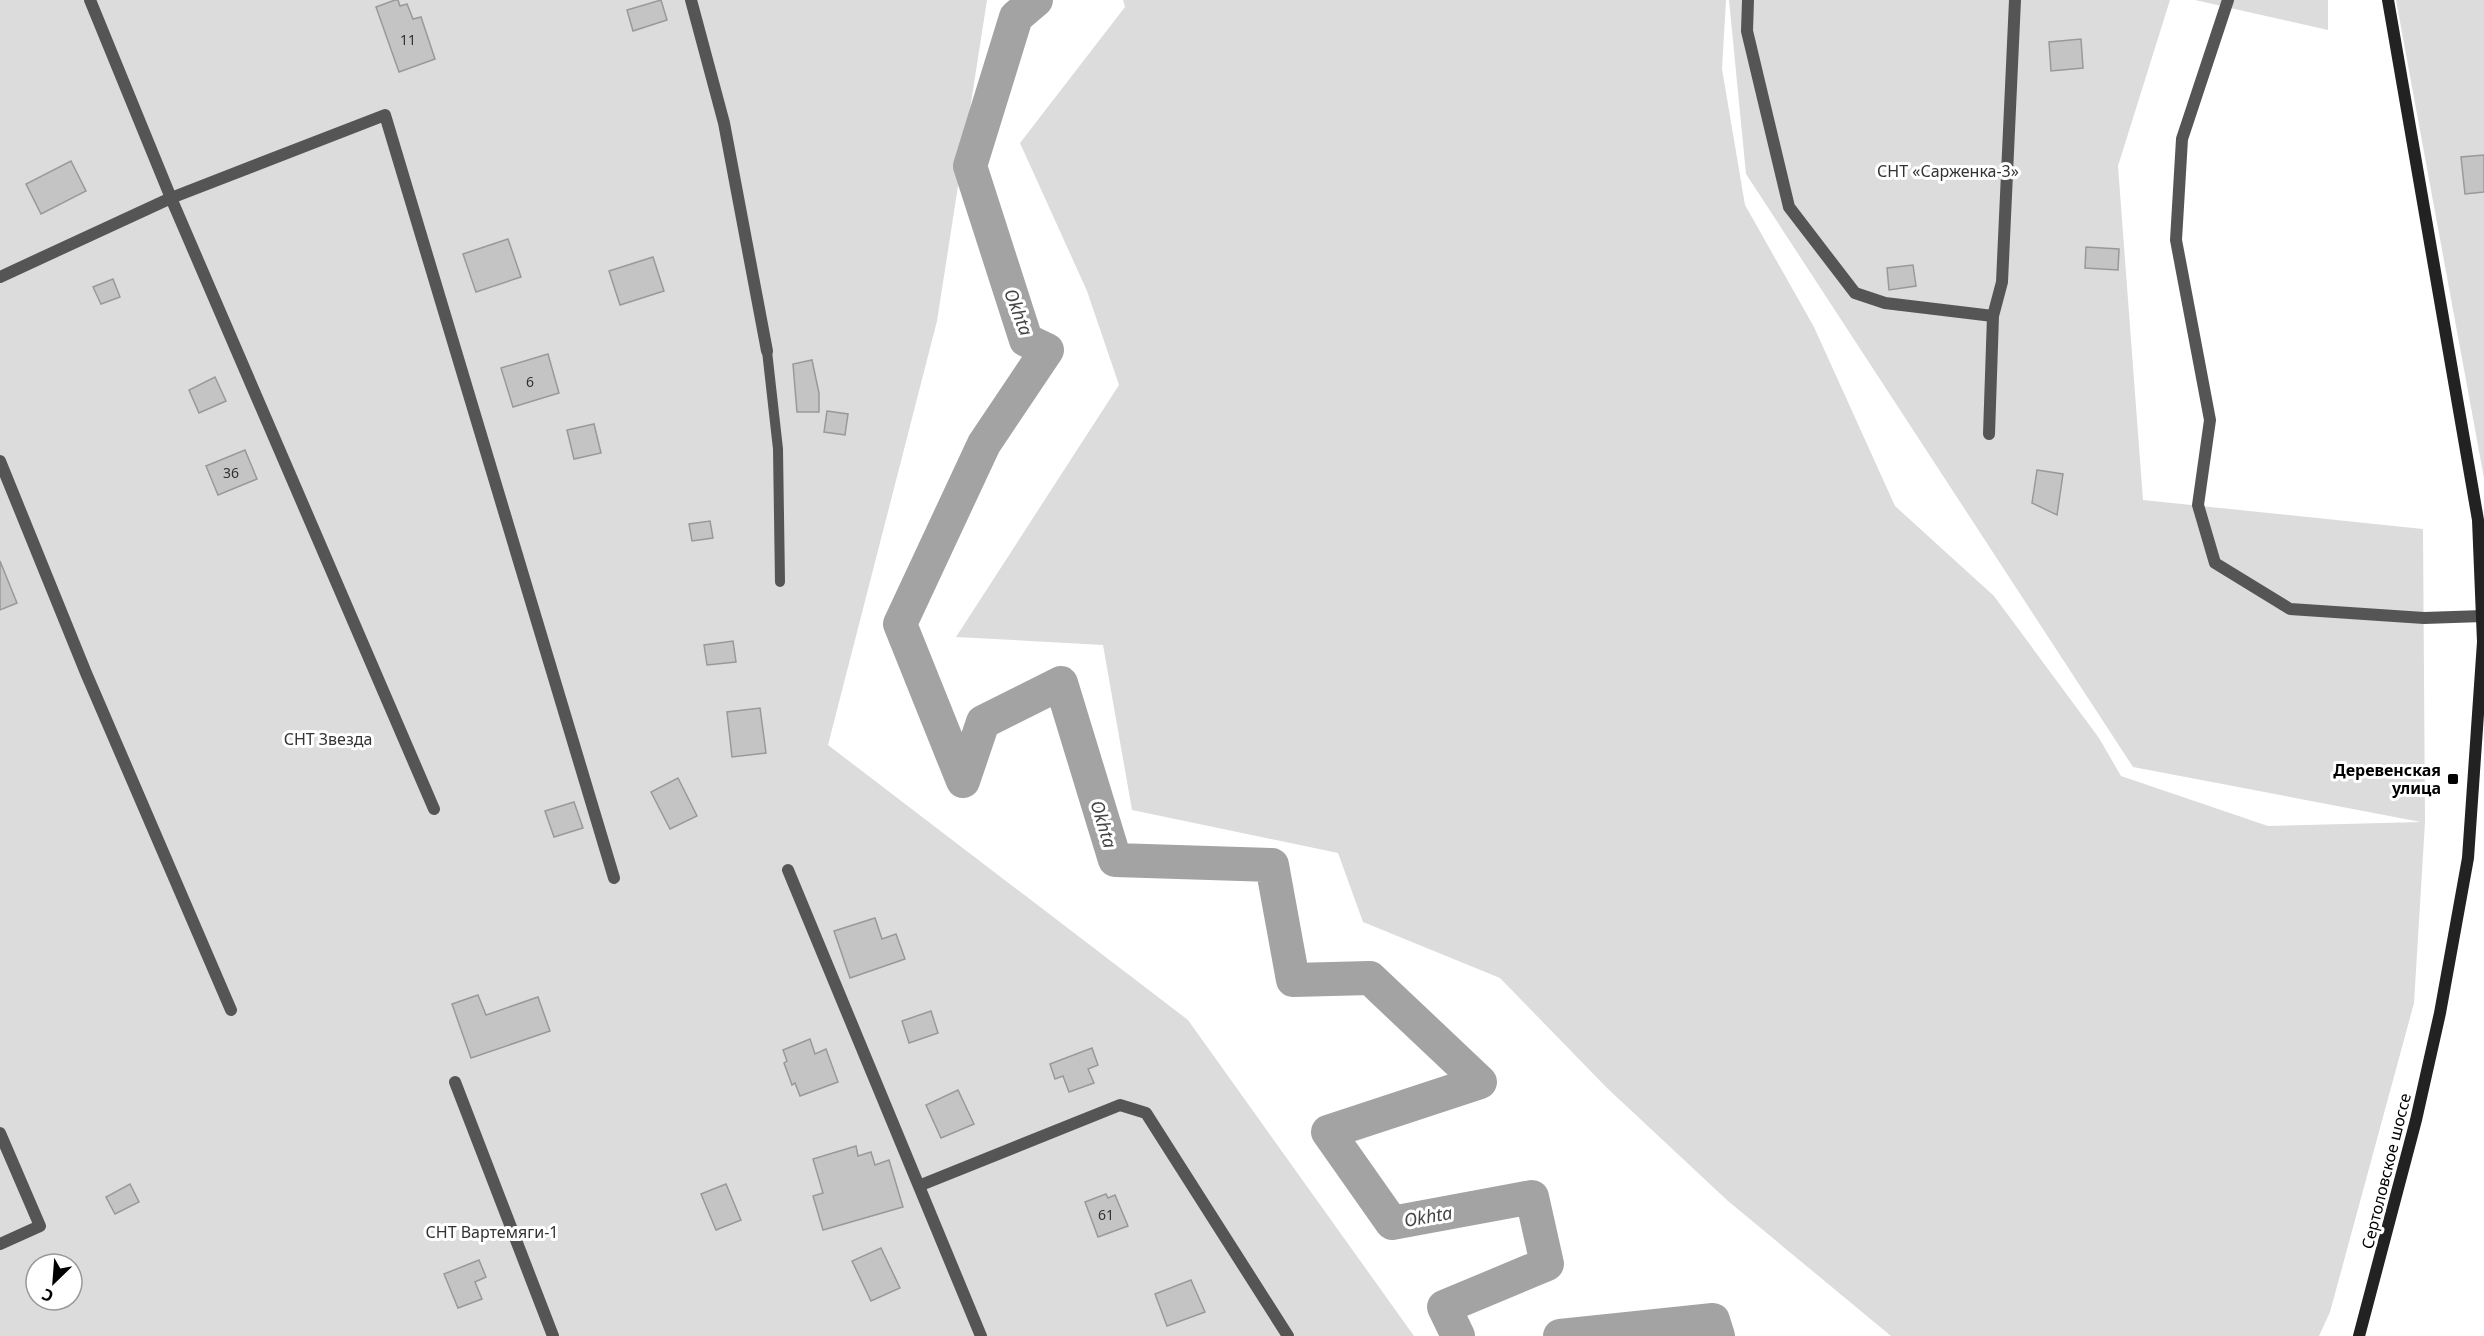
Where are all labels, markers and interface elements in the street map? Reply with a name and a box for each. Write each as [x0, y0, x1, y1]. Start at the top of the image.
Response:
house number: 11 [400, 30, 416, 49]
park label: СНТ «Сарженка-3» [1877, 160, 2019, 182]
water label: Okhta [999, 285, 1039, 339]
house number: 6 [526, 372, 534, 391]
house number: 36 [223, 463, 239, 482]
park label: СНТ Звезда [284, 728, 372, 750]
place label: Деревенская улица [2333, 759, 2441, 799]
marker: Деревенская улица [2446, 772, 2460, 786]
water label: Okhta [1085, 797, 1123, 851]
street label: Сертоловское шоссе [2356, 1091, 2416, 1251]
water label: Okhta [1402, 1200, 1454, 1232]
house number: 61 [1098, 1205, 1114, 1224]
park label: СНТ Вартемяги-1 [426, 1221, 558, 1243]
north arrow [24, 1252, 84, 1312]
text: С [38, 1283, 57, 1308]

